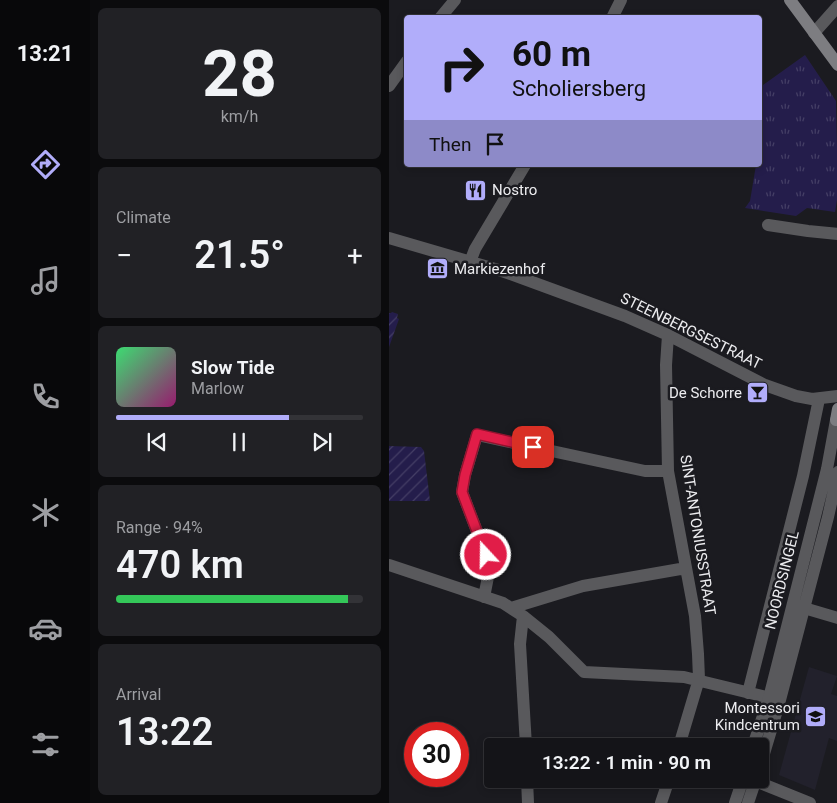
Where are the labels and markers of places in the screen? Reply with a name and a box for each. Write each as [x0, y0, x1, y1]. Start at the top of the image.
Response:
restaurant icon: Nostro [464, 178, 488, 202]
place label: Nostro [492, 181, 537, 199]
museum icon: Markiezenhof [426, 257, 450, 281]
place label: Markiezenhof [454, 260, 546, 278]
bar icon: De Schorre [746, 381, 770, 405]
place label: De Schorre [669, 384, 742, 402]
pin [512, 426, 554, 468]
place label: Montessori Kindcentrum [715, 699, 800, 734]
school or university icon: Montessori Kindcentrum [804, 705, 828, 729]

